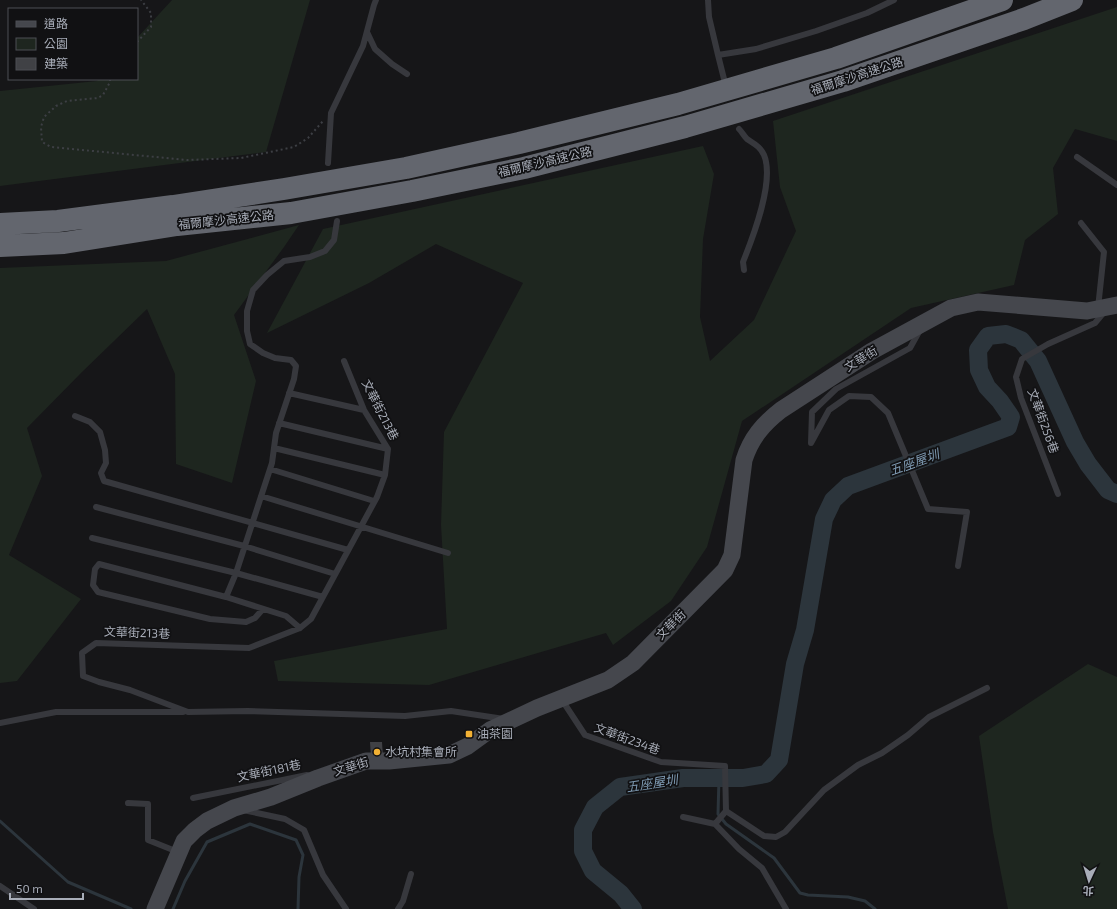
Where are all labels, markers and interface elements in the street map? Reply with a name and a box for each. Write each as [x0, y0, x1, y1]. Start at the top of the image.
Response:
legend [8, 8, 138, 80]
text: 道路 [44, 16, 68, 30]
text: 公園 [44, 36, 68, 50]
street label: 福爾摩沙高速公路 [809, 54, 905, 97]
text: 建築 [44, 56, 68, 70]
street label: 福爾摩沙高速公路 [496, 143, 593, 179]
street label: 福爾摩沙高速公路 [177, 207, 274, 231]
street label: 文華街 [841, 343, 879, 374]
street label: 文華街213巷 [360, 377, 402, 442]
street label: 文華街256巷 [1026, 386, 1062, 455]
water label: 五座屋圳 [887, 445, 943, 478]
street label: 文華街 [653, 607, 688, 642]
street label: 文華街213巷 [104, 624, 170, 640]
street label: 文華街234巷 [593, 720, 662, 756]
place label: 油茶園 [477, 726, 513, 740]
marker: 油茶園 [464, 729, 474, 739]
place label: 水坑村集會所 [385, 744, 457, 758]
marker: 水坑村集會所 [372, 747, 382, 757]
street label: 文華街 [331, 754, 370, 778]
street label: 文華街181巷 [236, 756, 302, 784]
water label: 五座屋圳 [625, 771, 681, 795]
north arrow [1069, 861, 1109, 901]
scale bar [10, 875, 83, 901]
text: 50 m [16, 881, 43, 895]
text: 北 [1082, 885, 1094, 898]

